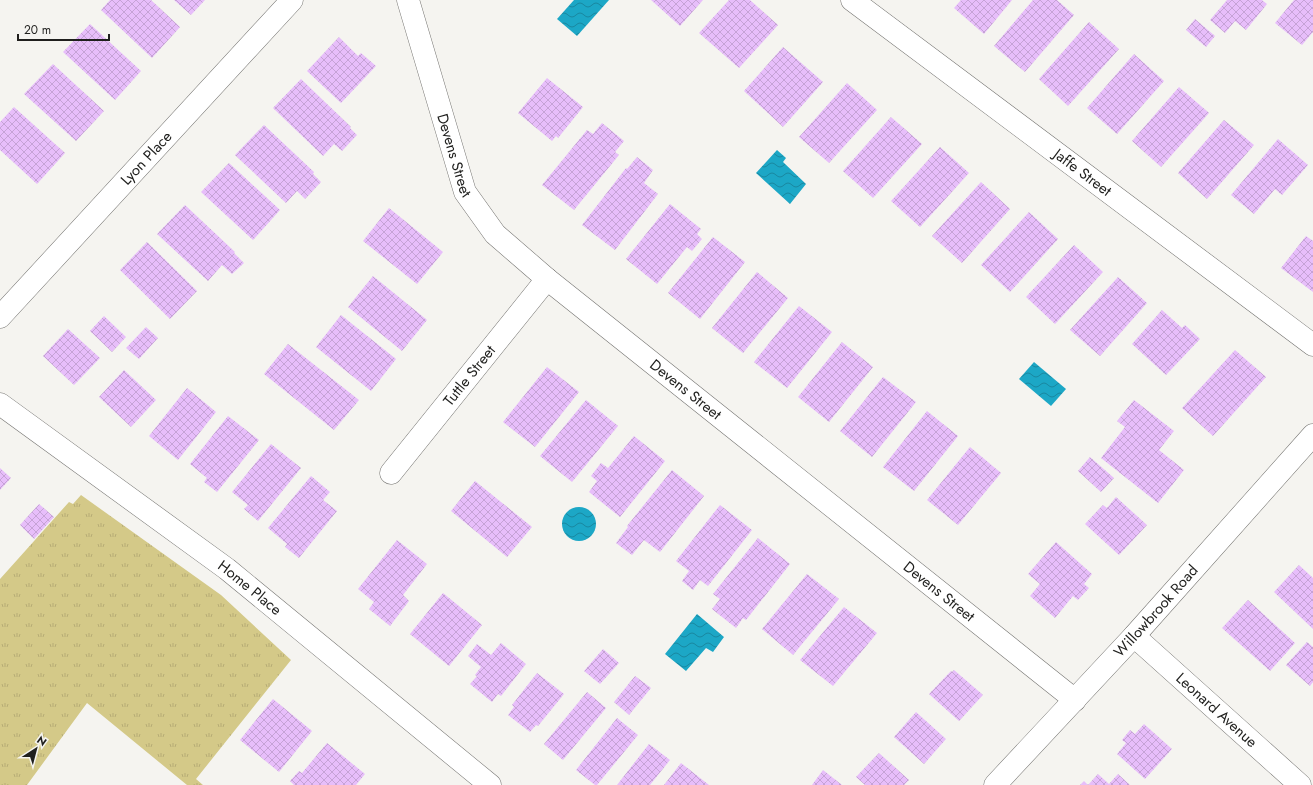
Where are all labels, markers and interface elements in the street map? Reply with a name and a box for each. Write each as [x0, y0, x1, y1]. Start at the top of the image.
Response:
scale bar [18, 16, 109, 42]
text: 20 m [24, 21, 51, 39]
street label: Devens Street [431, 111, 477, 203]
street label: Lyon Place [116, 126, 177, 190]
street label: Jaffe Street [1047, 142, 1117, 202]
street label: Tuttle Street [438, 340, 501, 411]
street label: Devens Street [645, 354, 726, 425]
street label: Home Place [213, 555, 287, 621]
street label: Devens Street [898, 556, 980, 627]
street label: Willowbrook Road [1109, 560, 1203, 662]
street label: Leonard Avenue [1171, 668, 1262, 753]
north arrow [16, 729, 56, 769]
text: N [34, 732, 50, 750]

